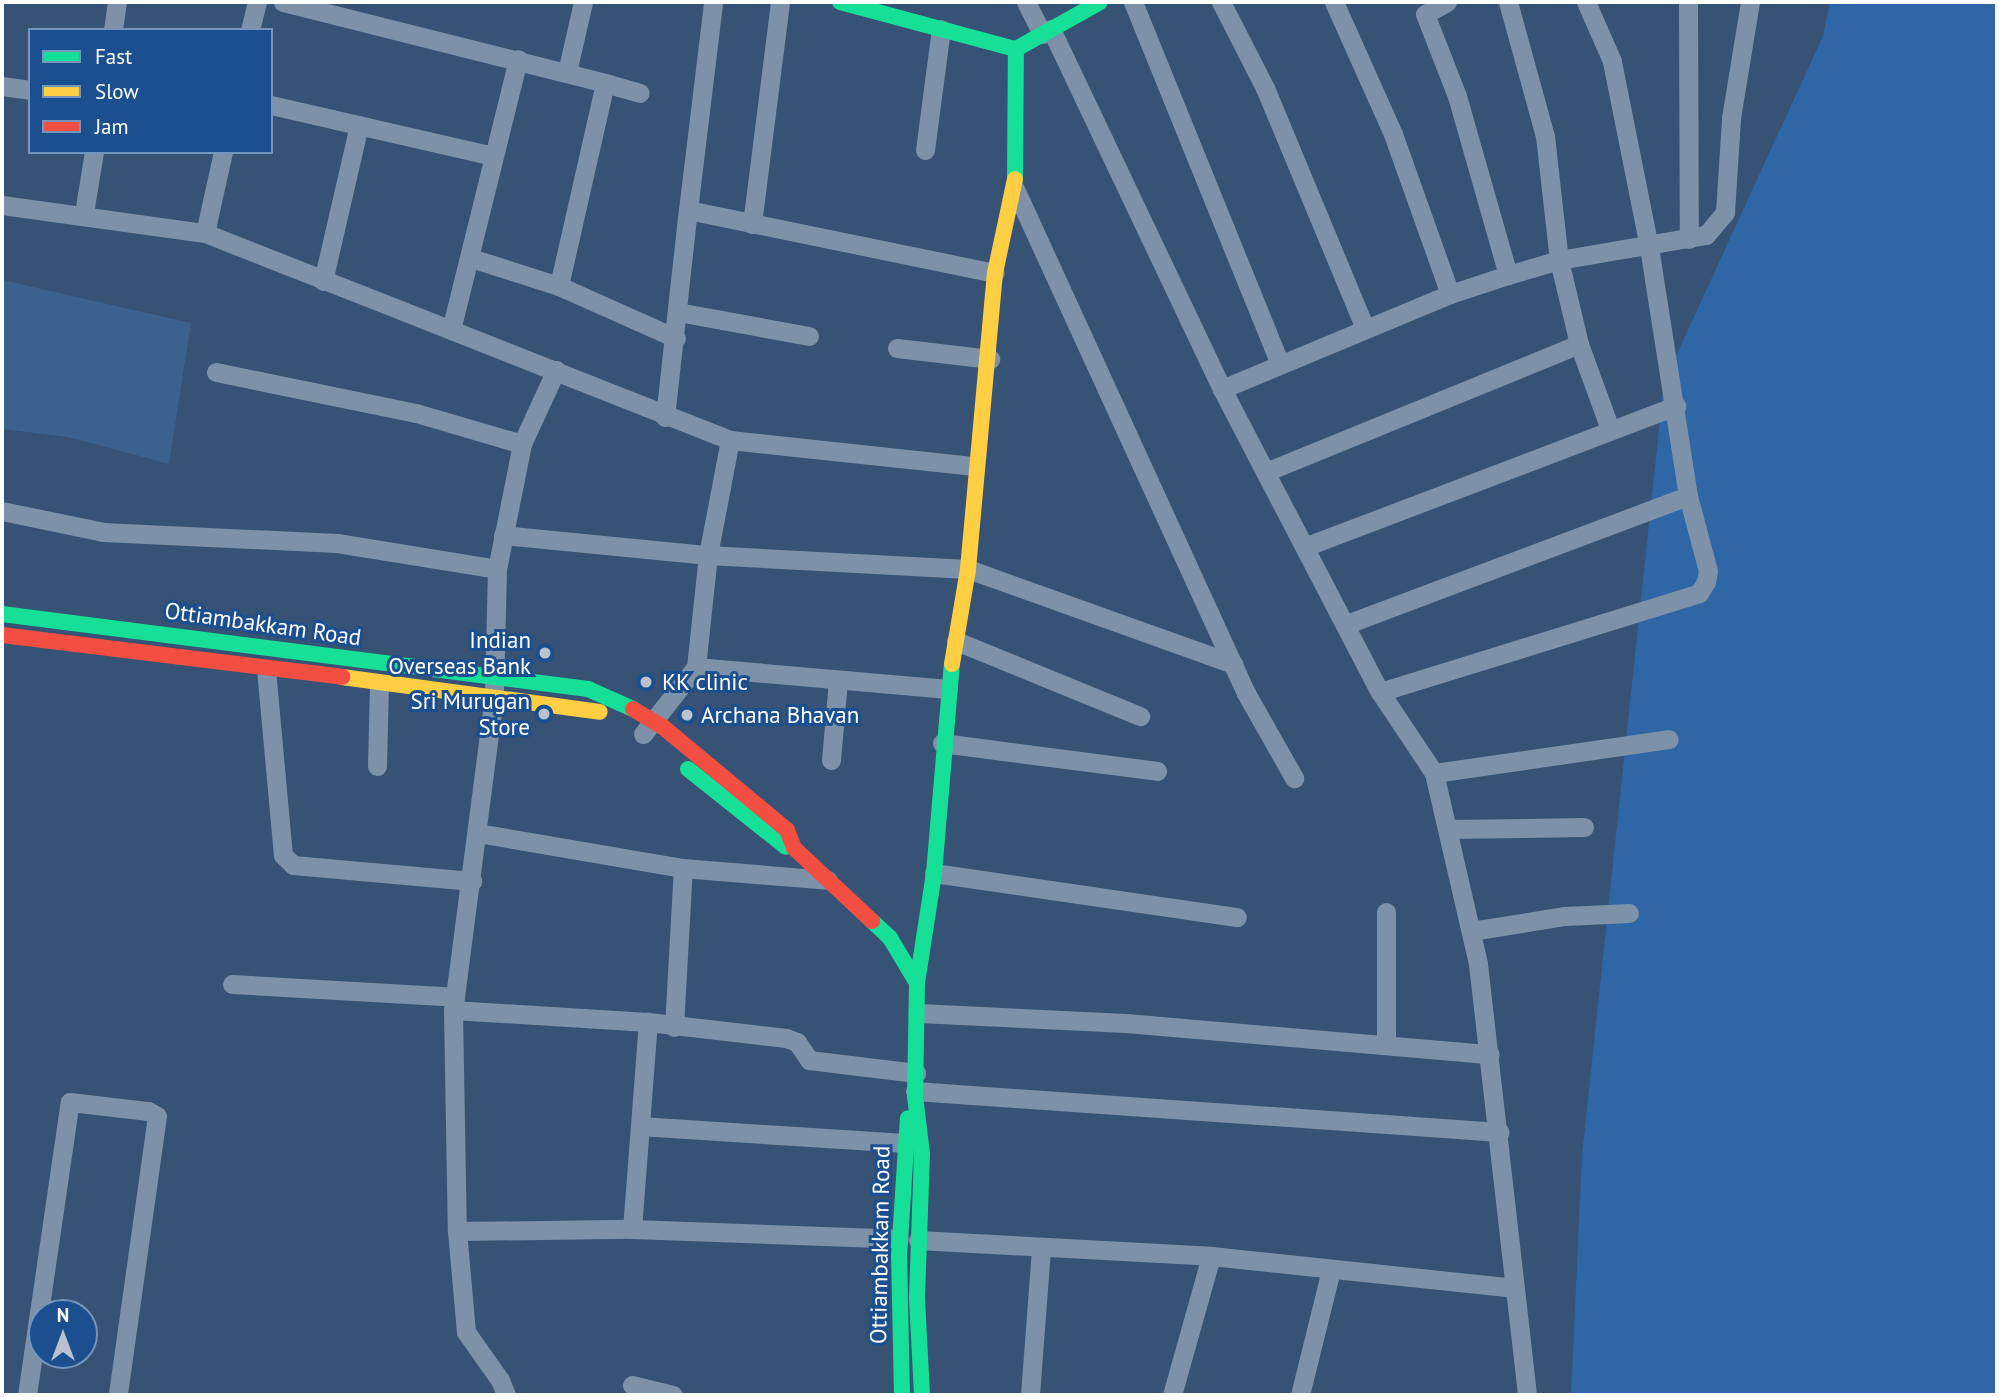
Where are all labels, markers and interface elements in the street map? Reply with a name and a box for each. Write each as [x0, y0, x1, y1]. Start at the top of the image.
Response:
legend [28, 28, 273, 154]
text: Fast [95, 43, 132, 70]
text: Slow [95, 78, 139, 105]
text: Jam [95, 113, 129, 140]
street label: Ottiambakkam Road [163, 597, 363, 651]
place label: Indian Overseas Bank [388, 626, 531, 680]
marker: Indian Overseas Bank [537, 645, 553, 661]
place label: KK clinic [662, 668, 749, 696]
marker: KK clinic [636, 672, 656, 692]
place label: Sri Murugan Store [411, 687, 530, 741]
place label: Archana Bhavan [701, 701, 859, 729]
marker: Sri Murugan Store [536, 706, 552, 722]
marker: Archana Bhavan [679, 707, 695, 723]
street label: Ottiambakkam Road [864, 1146, 896, 1344]
north arrow [28, 1299, 98, 1369]
text: N [57, 1303, 69, 1327]

